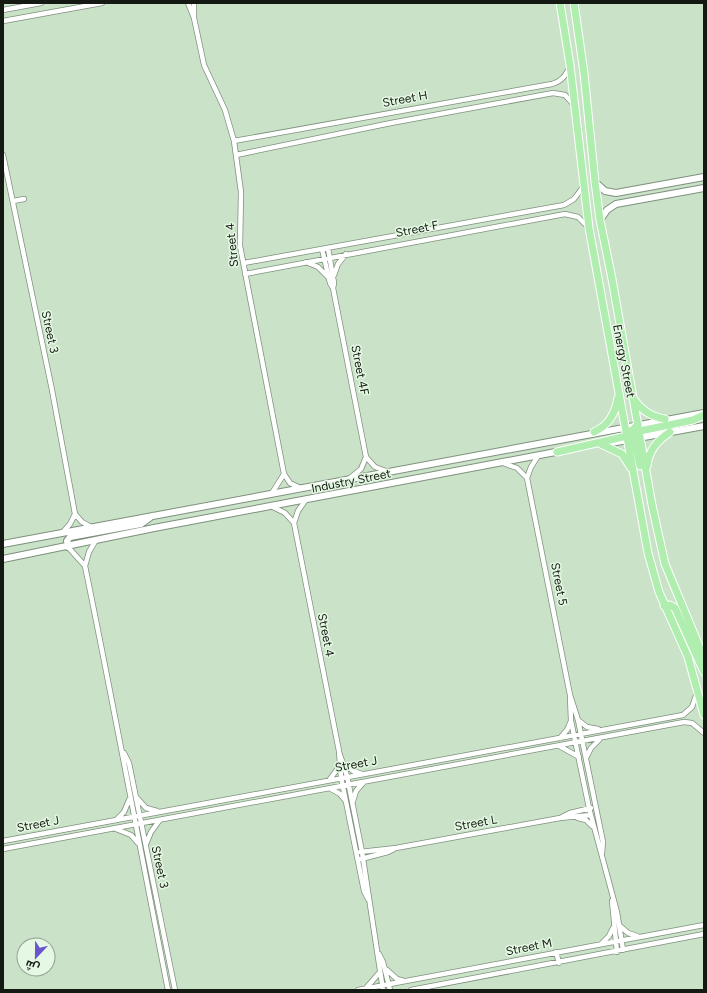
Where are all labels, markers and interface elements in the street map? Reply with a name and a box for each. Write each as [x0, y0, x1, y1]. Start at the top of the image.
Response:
street label: Street H [381, 88, 429, 110]
street label: Street F [395, 218, 440, 240]
street label: Street 4 [223, 222, 241, 268]
street label: Street 3 [39, 309, 61, 355]
street label: Energy Street [610, 323, 638, 399]
street label: Street 4F [348, 344, 372, 397]
street label: Industry Street [310, 466, 392, 496]
street label: Street 5 [548, 561, 570, 607]
street label: Street 4 [315, 612, 337, 658]
street label: Street J [334, 753, 378, 775]
street label: Street L [454, 812, 499, 834]
street label: Street J [16, 813, 60, 835]
street label: Street 3 [149, 844, 171, 890]
street label: Street M [505, 936, 553, 958]
north arrow [16, 937, 56, 977]
text: ش [23, 957, 41, 974]

